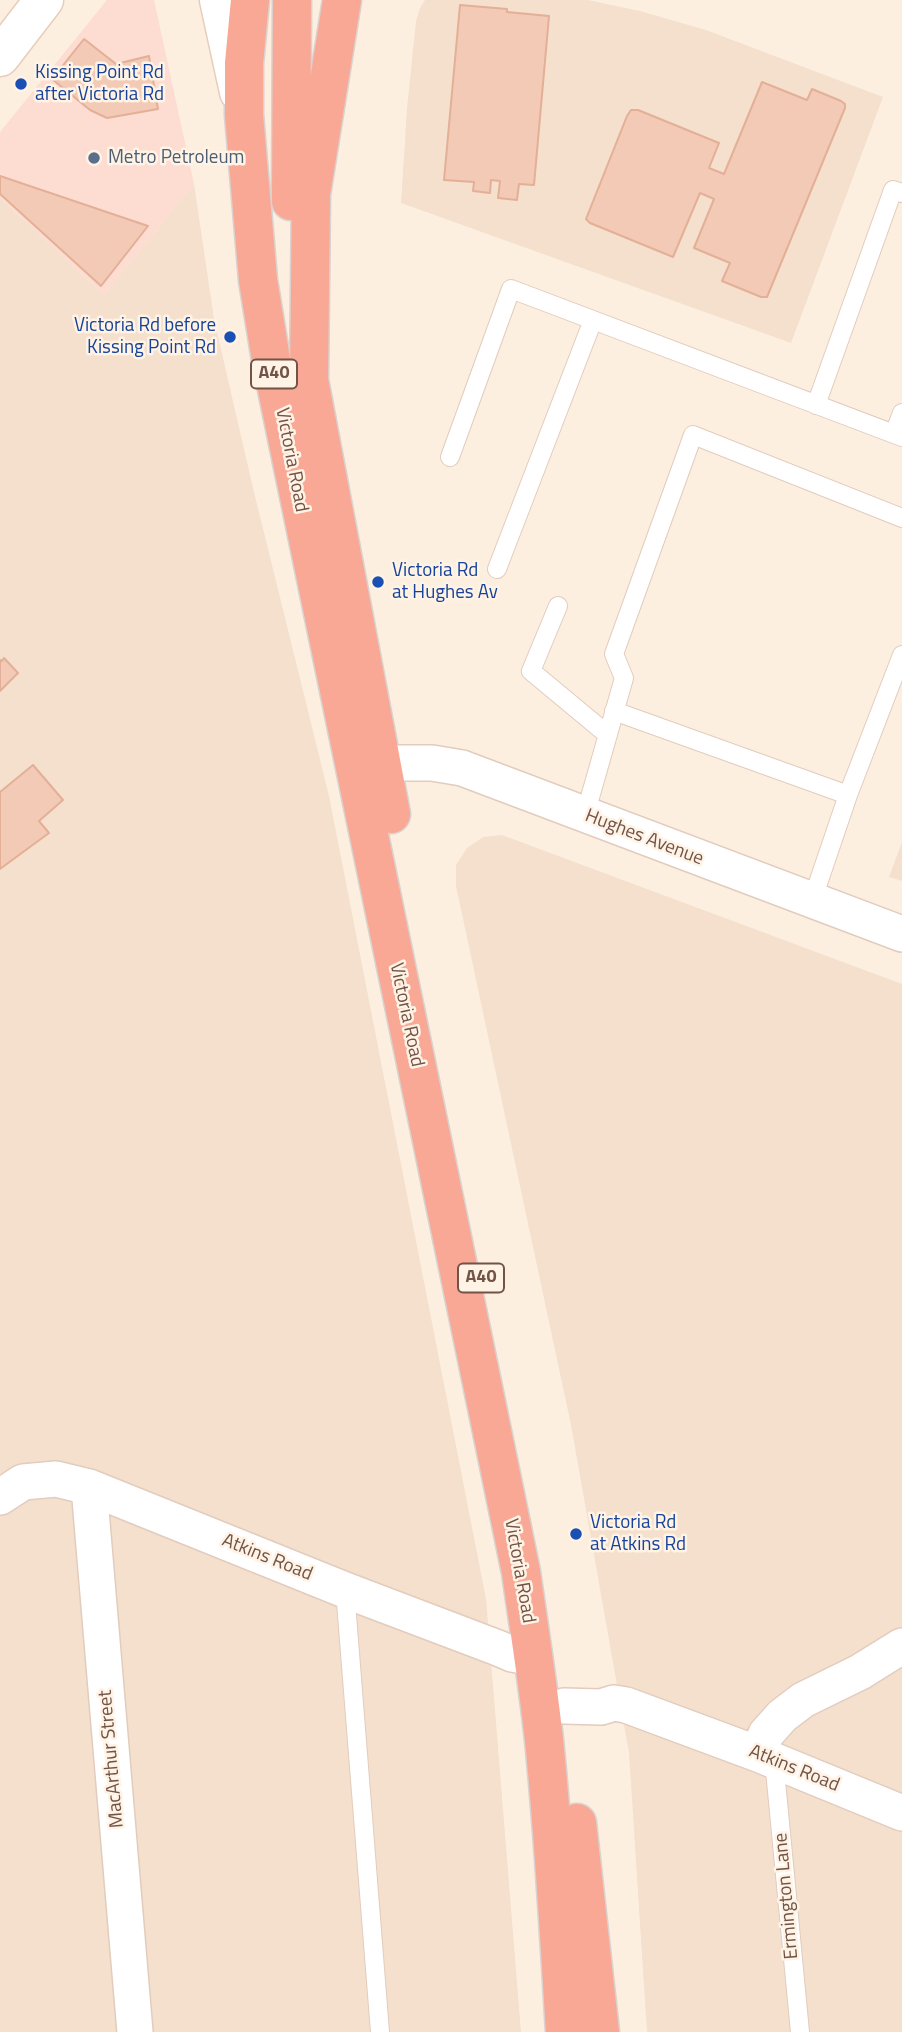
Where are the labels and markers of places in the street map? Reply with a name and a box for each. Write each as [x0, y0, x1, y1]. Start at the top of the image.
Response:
place label: Kissing Point Rd after Victoria Rd [35, 62, 164, 106]
marker: Kissing Point Rd after Victoria Rd [13, 76, 29, 92]
place label: Metro Petroleum [108, 147, 244, 169]
marker: Metro Petroleum [86, 150, 102, 166]
place label: Victoria Rd before Kissing Point Rd [74, 315, 216, 359]
marker: Victoria Rd before Kissing Point Rd [222, 329, 238, 345]
place label: Victoria Rd at Hughes Av [392, 560, 498, 604]
marker: Victoria Rd at Hughes Av [370, 574, 386, 590]
place label: Victoria Rd at Atkins Rd [590, 1512, 686, 1556]
marker: Victoria Rd at Atkins Rd [568, 1526, 584, 1542]

